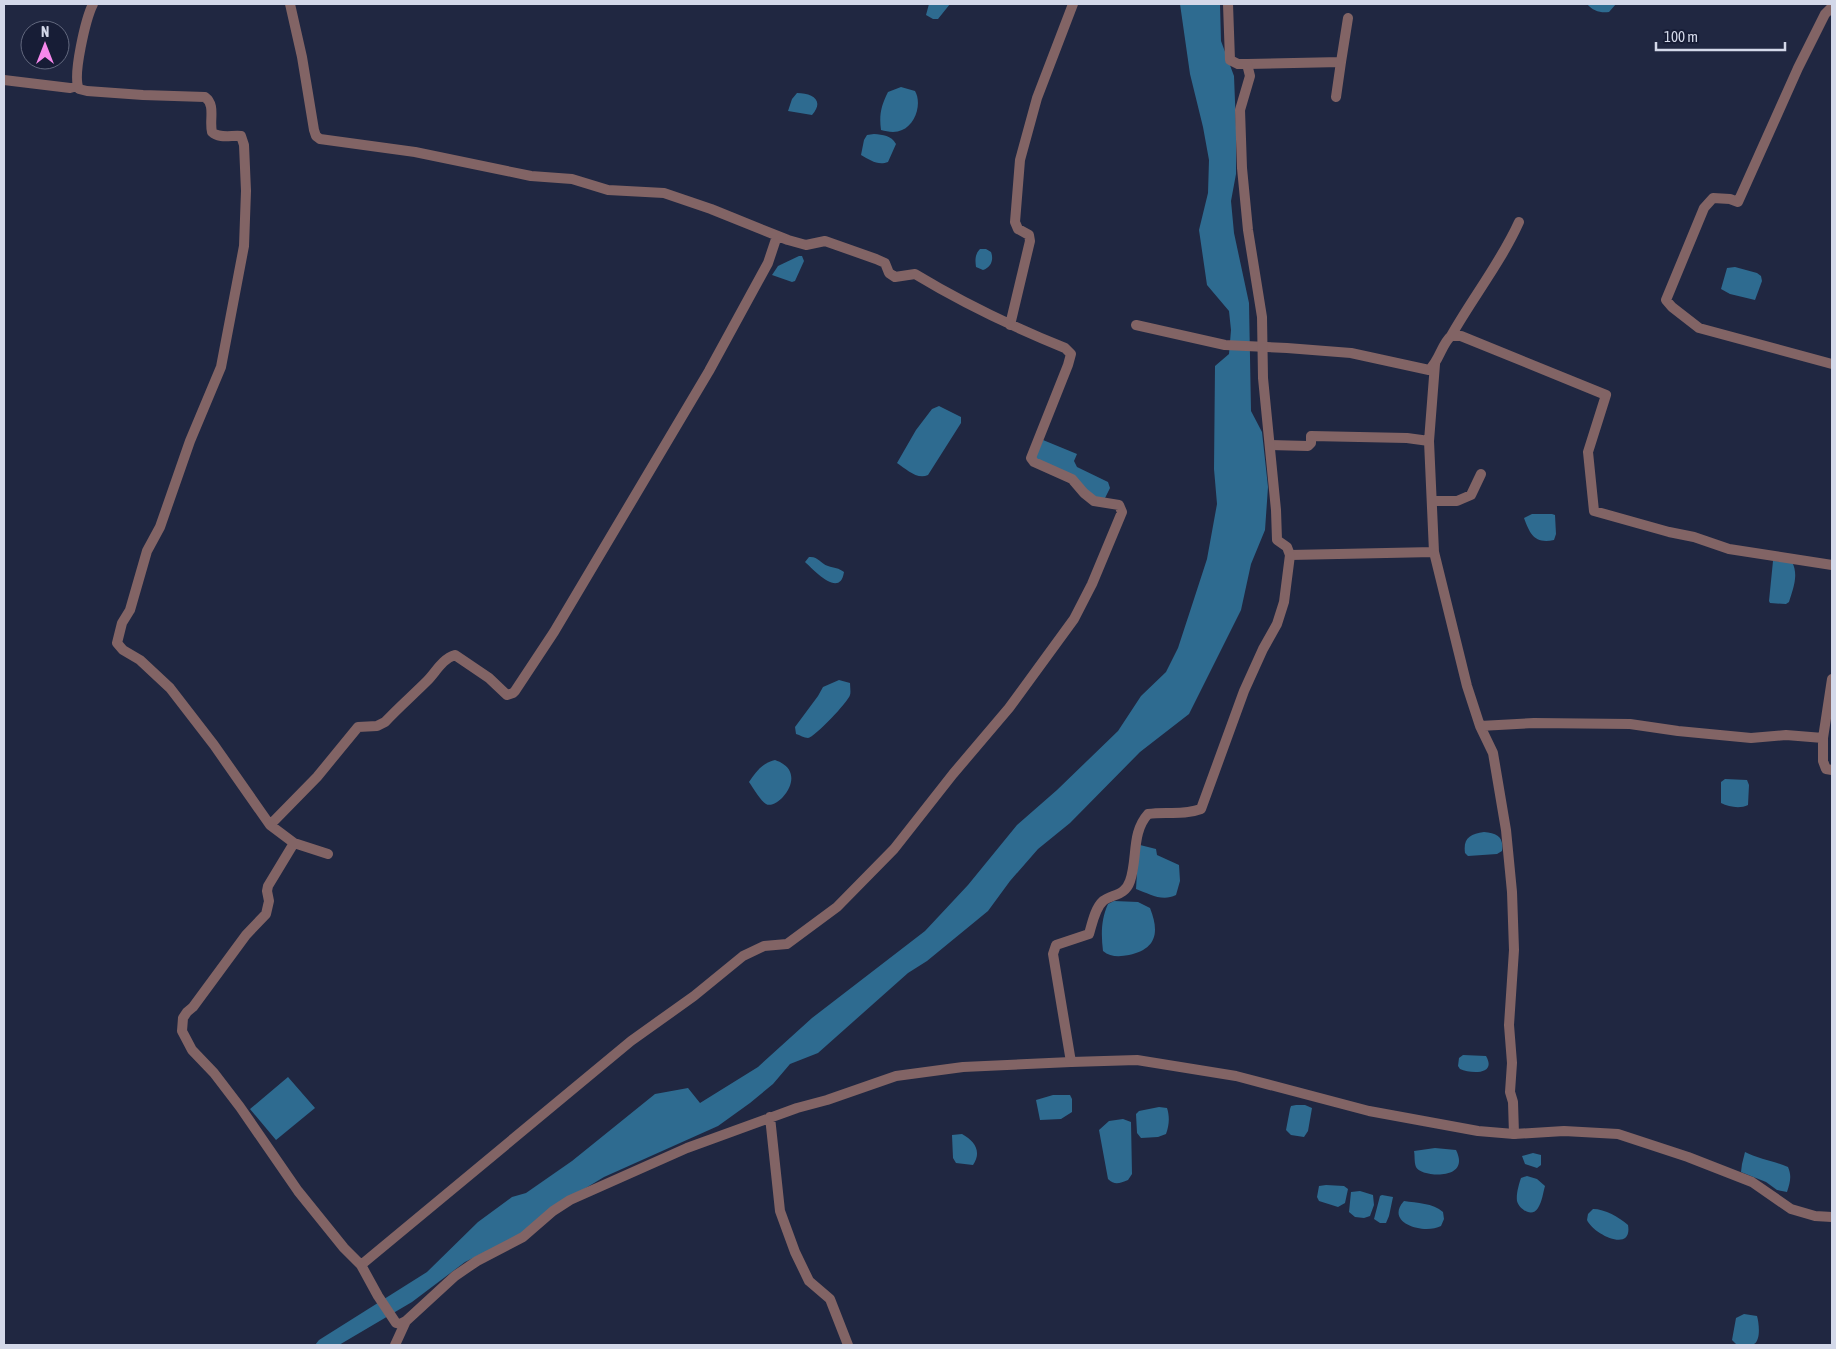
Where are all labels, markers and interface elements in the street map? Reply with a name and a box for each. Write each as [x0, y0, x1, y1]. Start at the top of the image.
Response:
north arrow [20, 20, 70, 70]
scale bar [1656, 20, 1785, 52]
text: N [41, 24, 49, 40]
text: 100 m [1664, 28, 1698, 45]

